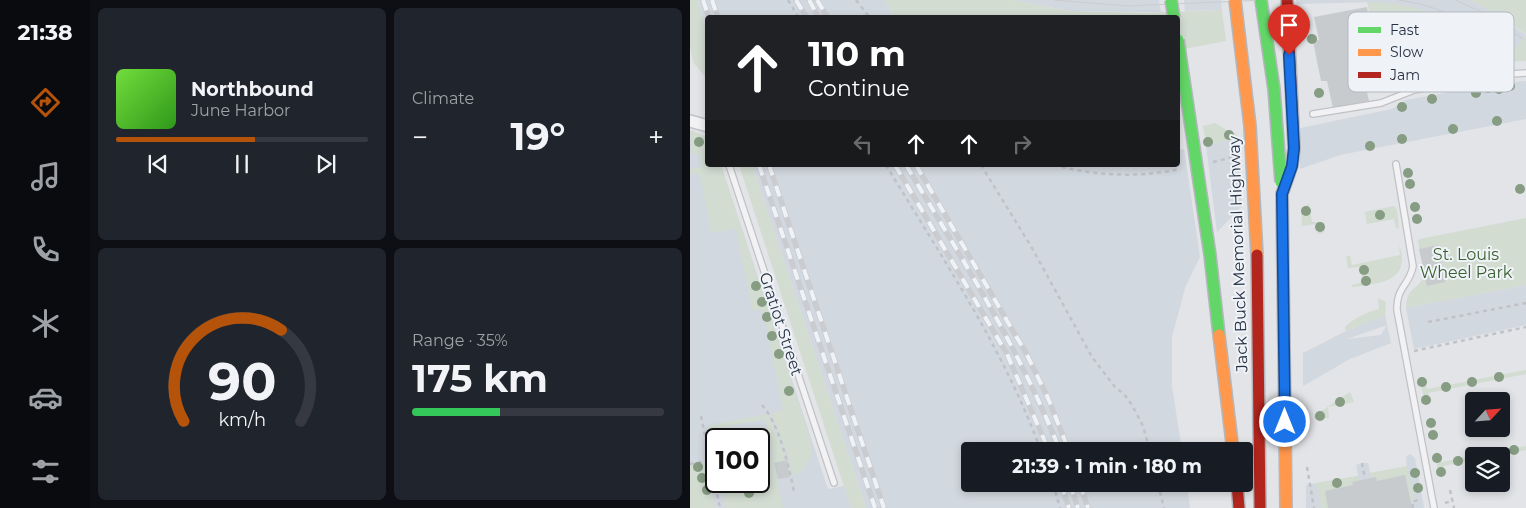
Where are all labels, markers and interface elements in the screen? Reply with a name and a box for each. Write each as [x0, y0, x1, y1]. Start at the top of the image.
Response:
pin [1268, 4, 1310, 55]
icon: arrive [1275, 11, 1303, 39]
legend [1348, 12, 1514, 92]
text: 21:38 [18, 19, 72, 46]
text: Fast [1390, 21, 1420, 39]
text: 110 m [808, 32, 906, 75]
icon: ahead [725, 35, 790, 100]
text: Slow [1390, 43, 1424, 61]
text: Jam [1389, 66, 1420, 84]
text: Continue [808, 75, 910, 102]
text: Northbound [191, 78, 314, 101]
icon: directions [28, 85, 63, 120]
text: Climate [412, 89, 474, 108]
text: June Harbor [191, 101, 290, 120]
text: 19° [511, 113, 566, 160]
text: − [412, 120, 428, 154]
text: + [648, 120, 664, 154]
icon: left [849, 130, 877, 158]
icon: ahead [902, 130, 930, 158]
icon: ahead [955, 130, 983, 158]
icon: right [1008, 130, 1036, 158]
street label: Jack Buck Memorial Highway [1224, 135, 1252, 374]
icon: previous [144, 150, 172, 178]
icon: pause [228, 150, 256, 178]
icon: next [312, 150, 340, 178]
icon: music [28, 159, 63, 194]
icon: phone [28, 232, 63, 267]
park label: St. Louis Wheel Park [1420, 245, 1513, 282]
street label: Gratiot Street [755, 270, 807, 379]
icon: climate [28, 306, 63, 341]
text: Range · 35% [412, 331, 508, 350]
text: 90 [208, 350, 276, 413]
text: 175 km [412, 355, 548, 402]
icon: car [28, 380, 63, 415]
north arrow [1465, 392, 1510, 438]
map controls [1465, 392, 1510, 492]
position arrow [1258, 395, 1310, 447]
text: km/h [218, 409, 266, 430]
speed limit sign: 100 [705, 428, 770, 493]
button: layers [1465, 447, 1510, 492]
icon: filters [28, 454, 63, 489]
text: 21:39 · 1 min · 180 m [1012, 455, 1202, 478]

